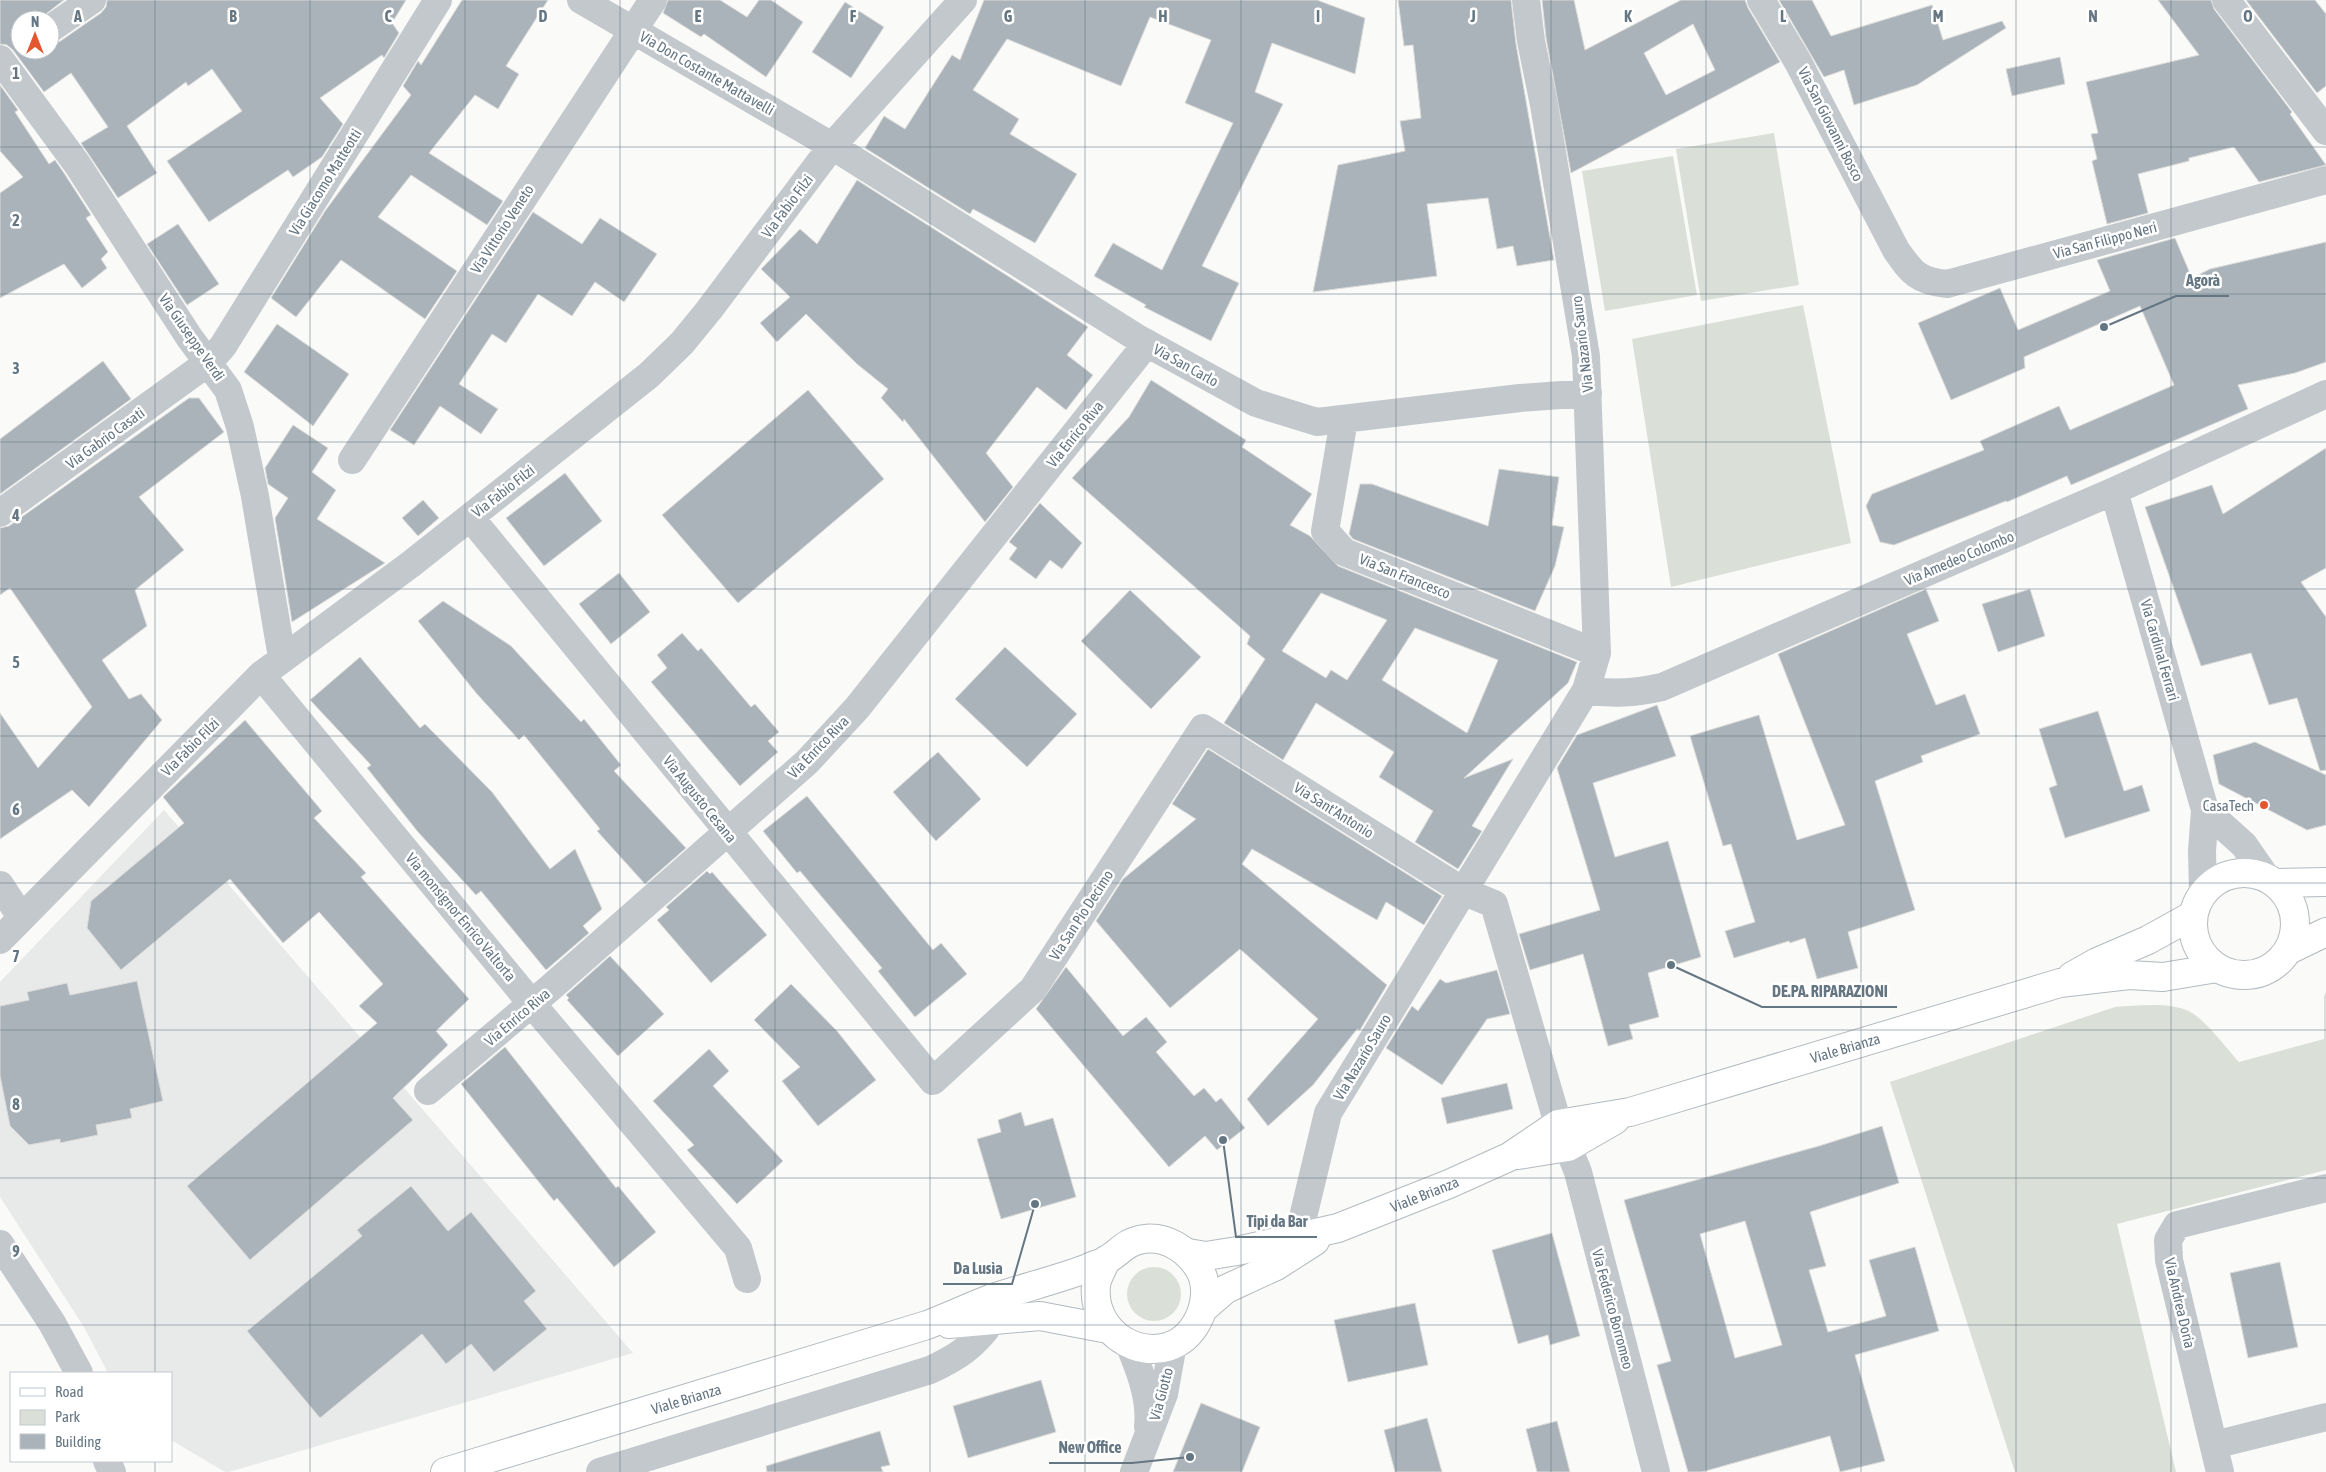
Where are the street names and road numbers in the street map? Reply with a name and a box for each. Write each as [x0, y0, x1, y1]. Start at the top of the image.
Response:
street label: Via Don Costante Mattavelli [637, 28, 777, 118]
street label: Via San Giovanni Bosco [1795, 64, 1867, 184]
street label: Via Giacomo Matteotti [285, 126, 365, 238]
street label: Via Fabio Filzi [758, 171, 816, 241]
street label: Via Vittorio Veneto [467, 182, 537, 276]
street label: Via San Filippo Neri [2052, 218, 2158, 262]
street label: Via Giuseppe Verdi [156, 290, 228, 384]
street label: Via Nazario Sauro [1568, 295, 1596, 393]
street label: Via San Carlo [1151, 340, 1221, 390]
street label: Via Enrico Riva [1043, 398, 1107, 470]
street label: Via Gabrio Casati [63, 404, 147, 472]
street label: Via Fabio Filzi [468, 461, 538, 521]
street label: Via Amedeo Colombo [1902, 527, 2016, 589]
street label: Via San Francesco [1357, 550, 1453, 602]
street label: Via Cardinal Ferrari [2137, 597, 2183, 703]
street label: Via Enrico Riva [784, 712, 852, 782]
street label: Via Fabio Filzi [158, 715, 222, 779]
street label: Via Augusto Cesana [660, 752, 740, 846]
street label: Via Sant'Antonio [1291, 779, 1377, 841]
street label: Via monsignor Enrico Valtorta [402, 850, 520, 984]
street label: Via San Pio Decimo [1046, 867, 1116, 963]
street label: Via Enrico Riva [481, 985, 553, 1049]
street label: Via Nazario Sauro [1330, 1011, 1394, 1103]
street label: Viale Brianza [1808, 1029, 1882, 1066]
street label: Viale Brianza [1388, 1172, 1461, 1215]
street label: Via Federico Borromeo [1589, 1247, 1637, 1371]
street label: Via Andrea Doria [2161, 1256, 2199, 1350]
street label: Via Giotto [1146, 1366, 1176, 1422]
street label: Viale Brianza [649, 1380, 723, 1417]

